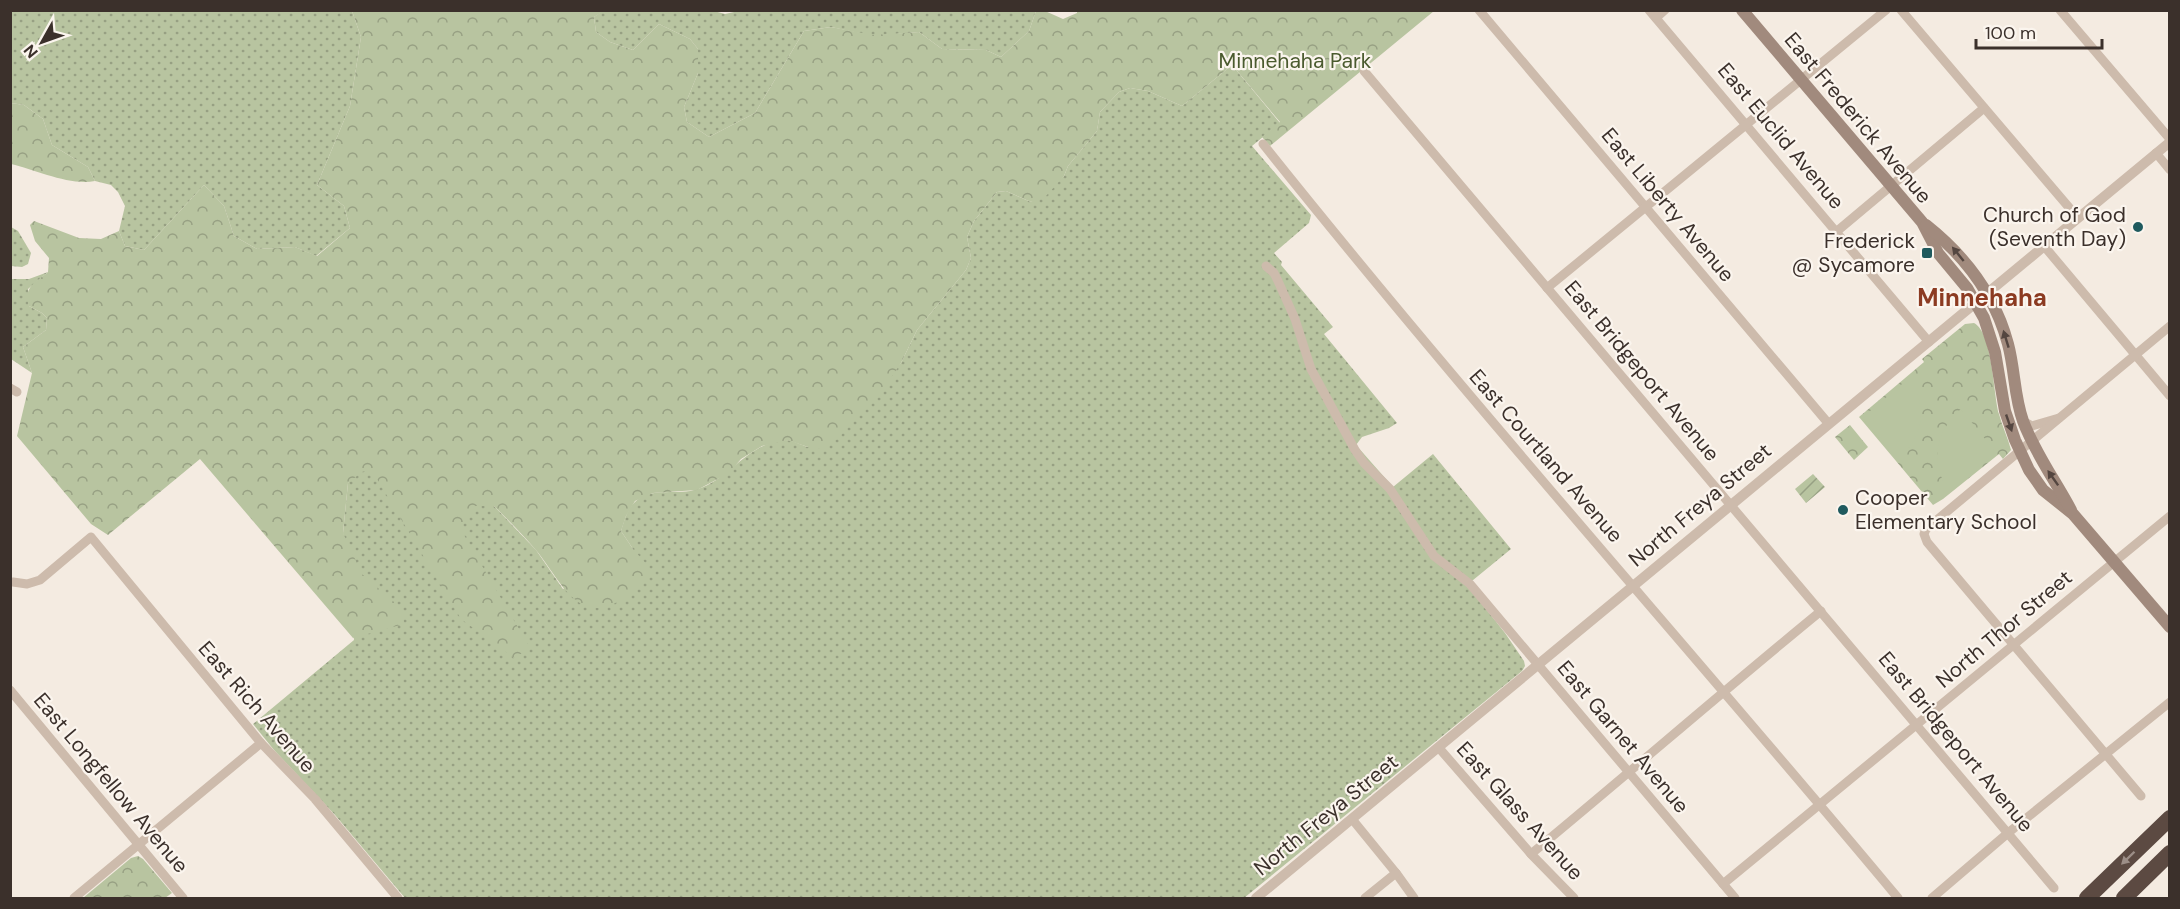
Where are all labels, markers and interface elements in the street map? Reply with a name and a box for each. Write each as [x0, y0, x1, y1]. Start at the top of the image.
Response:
north arrow [12, 12, 72, 72]
scale bar [1976, 12, 2102, 50]
text: 100 m [1985, 21, 2036, 45]
street label: East Frederick Avenue [1778, 27, 1938, 209]
text: N [19, 40, 43, 63]
park label: Minnehaha Park [1219, 47, 1372, 75]
street label: East Euclid Avenue [1711, 57, 1851, 215]
street label: East Liberty Avenue [1595, 122, 1741, 288]
place label: Church of God (Seventh Day) [1983, 201, 2126, 253]
marker: Church of God (Seventh Day) [2131, 220, 2145, 234]
place label: Frederick @ Sycamore [1792, 227, 1915, 279]
marker: Frederick @ Sycamore [1920, 246, 1934, 260]
one-way arrow [1952, 246, 1965, 262]
street label: East Bridgeport Avenue [1558, 275, 1726, 467]
district label: Minnehaha [1917, 282, 2047, 313]
one-way arrow [2001, 330, 2010, 348]
street label: East Courtland Avenue [1463, 363, 1629, 549]
one-way arrow [2005, 414, 2015, 432]
street label: North Freya Street [1623, 437, 1777, 573]
one-way arrow [2048, 470, 2059, 486]
place label: Cooper Elementary School [1855, 484, 2037, 536]
marker: Cooper Elementary School [1836, 503, 1850, 517]
street label: North Thor Street [1930, 564, 2078, 694]
street label: East Rich Avenue [192, 635, 322, 779]
street label: East Bridgeport Avenue [1872, 646, 2040, 838]
street label: East Garnet Avenue [1551, 655, 1695, 819]
street label: East Longfellow Avenue [27, 687, 195, 879]
street label: East Glass Avenue [1450, 736, 1590, 886]
street label: North Freya Street [1248, 748, 1404, 882]
one-way arrow [2121, 851, 2136, 865]

